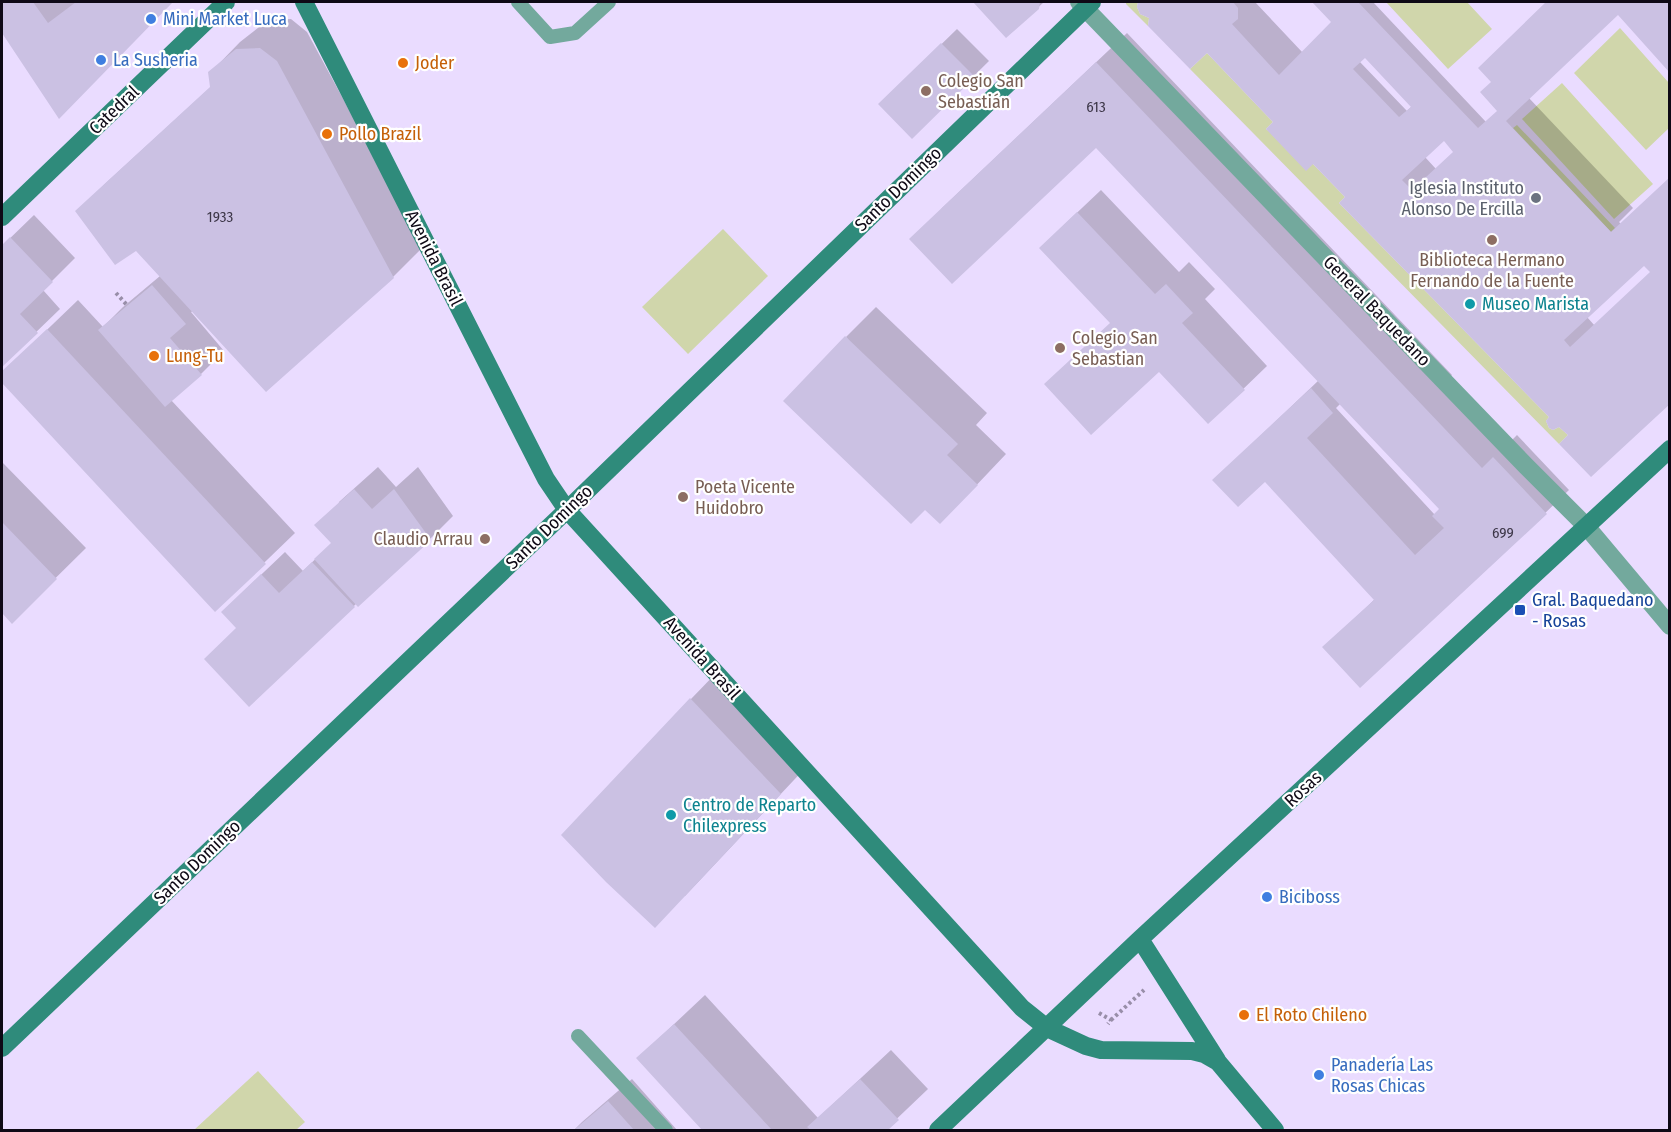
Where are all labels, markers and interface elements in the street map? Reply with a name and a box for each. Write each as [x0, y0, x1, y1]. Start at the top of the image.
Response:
place label: Mini Market Luca [163, 8, 287, 30]
marker: Mini Market Luca [144, 12, 158, 26]
place label: La Susheria [113, 49, 198, 71]
place label: Joder [415, 52, 455, 74]
marker: La Susheria [94, 53, 108, 67]
marker: Joder [396, 56, 410, 70]
place label: Colegio San Sebastián [938, 70, 1024, 113]
street label: Catedral [84, 81, 144, 139]
marker: Colegio San Sebastián [919, 84, 933, 98]
house number: 613 [1086, 98, 1106, 116]
place label: Pollo Brazil [339, 123, 421, 145]
marker: Pollo Brazil [320, 127, 334, 141]
street label: Santo Domingo [850, 142, 946, 236]
place label: Iglesia Instituto Alonso De Ercilla [1401, 177, 1524, 220]
marker: Iglesia Instituto Alonso De Ercilla [1529, 191, 1543, 205]
street label: Avenida Brasil [401, 207, 468, 310]
house number: 1933 [207, 208, 233, 226]
marker: Biblioteca Hermano Fernando de la Fuente [1485, 233, 1499, 247]
place label: Biblioteca Hermano Fernando de la Fuente [1410, 249, 1574, 292]
street label: General Baquedano [1319, 251, 1435, 371]
place label: Museo Marista [1482, 293, 1589, 315]
marker: Museo Marista [1463, 297, 1477, 311]
place label: Colegio San Sebastian [1072, 327, 1158, 370]
marker: Colegio San Sebastian [1053, 341, 1067, 355]
place label: Lung-Tu [166, 345, 224, 367]
marker: Lung-Tu [147, 349, 161, 363]
place label: Poeta Vicente Huidobro [695, 476, 795, 519]
street label: Santo Domingo [501, 480, 597, 574]
marker: Poeta Vicente Huidobro [676, 490, 690, 504]
house number: 699 [1492, 524, 1514, 542]
place label: Claudio Arrau [374, 528, 473, 550]
marker: Claudio Arrau [478, 532, 492, 546]
place label: Gral. Baquedano - Rosas [1532, 589, 1654, 632]
marker: Gral. Baquedano - Rosas [1513, 603, 1527, 617]
street label: Avenida Brasil [659, 612, 745, 704]
street label: Rosas [1280, 766, 1326, 812]
place label: Centro de Reparto Chilexpress [683, 794, 816, 837]
marker: Centro de Reparto Chilexpress [664, 808, 678, 822]
street label: Santo Domingo [149, 815, 245, 909]
place label: Biciboss [1279, 886, 1340, 908]
marker: Biciboss [1260, 890, 1274, 904]
place label: El Roto Chileno [1256, 1004, 1367, 1026]
marker: El Roto Chileno [1237, 1008, 1251, 1022]
place label: Panadería Las Rosas Chicas [1331, 1054, 1434, 1097]
marker: Panadería Las Rosas Chicas [1312, 1068, 1326, 1082]

